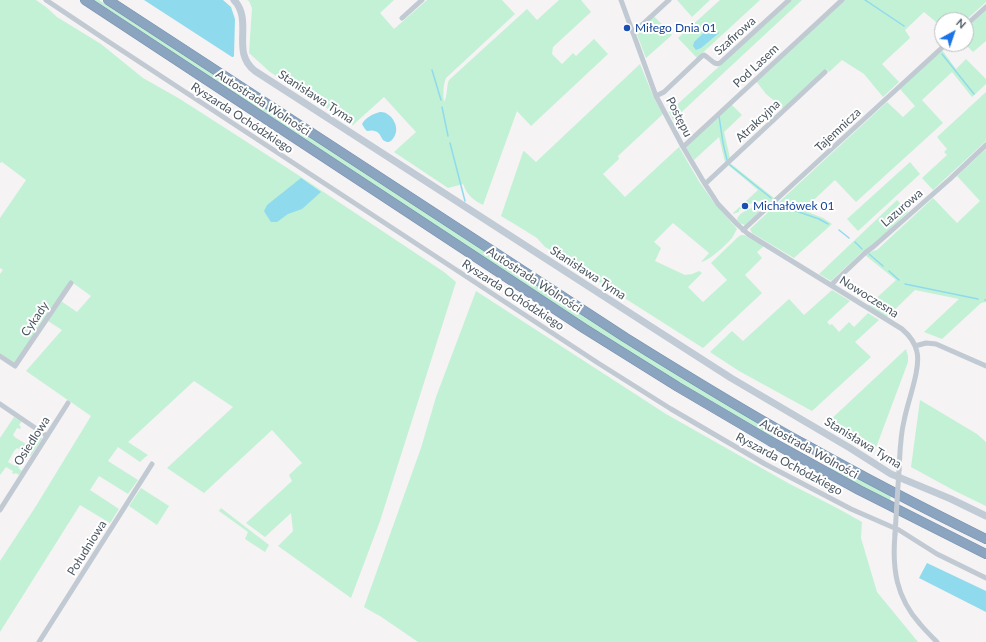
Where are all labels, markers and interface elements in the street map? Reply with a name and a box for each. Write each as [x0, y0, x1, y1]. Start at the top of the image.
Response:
north arrow [934, 12, 974, 52]
street label: Szafirowa [711, 14, 759, 58]
text: N [954, 15, 969, 31]
place label: Miłego Dnia 01 [635, 21, 717, 35]
marker: Miłego Dnia 01 [622, 23, 632, 33]
street label: Pod Lasem [730, 41, 782, 91]
street label: Autostrada Wolności [213, 67, 313, 139]
street label: Stanisława Tyma [275, 67, 357, 127]
street label: Ryszarda Ochódzkiego [188, 80, 296, 156]
street label: Postępu [663, 95, 695, 139]
street label: Atrakcyjna [733, 97, 783, 145]
street label: Tajemnicza [812, 105, 864, 155]
street label: Lazurowa [878, 186, 926, 230]
place label: Michałówek 01 [753, 199, 835, 213]
marker: Michałówek 01 [740, 201, 750, 211]
street label: Stanisława Tyma [547, 243, 629, 303]
street label: Autostrada Wolności [484, 244, 584, 316]
street label: Ryszarda Ochódzkiego [459, 257, 567, 333]
street label: Nowoczesna [837, 273, 901, 321]
street label: Cykady [18, 299, 52, 339]
street label: Osiedlowa [11, 414, 53, 468]
street label: Stanisława Tyma [822, 414, 904, 472]
street label: Autostrada Wolności [757, 416, 861, 482]
street label: Ryszarda Ochódzkiego [733, 430, 845, 498]
street label: Południowa [64, 518, 110, 578]

